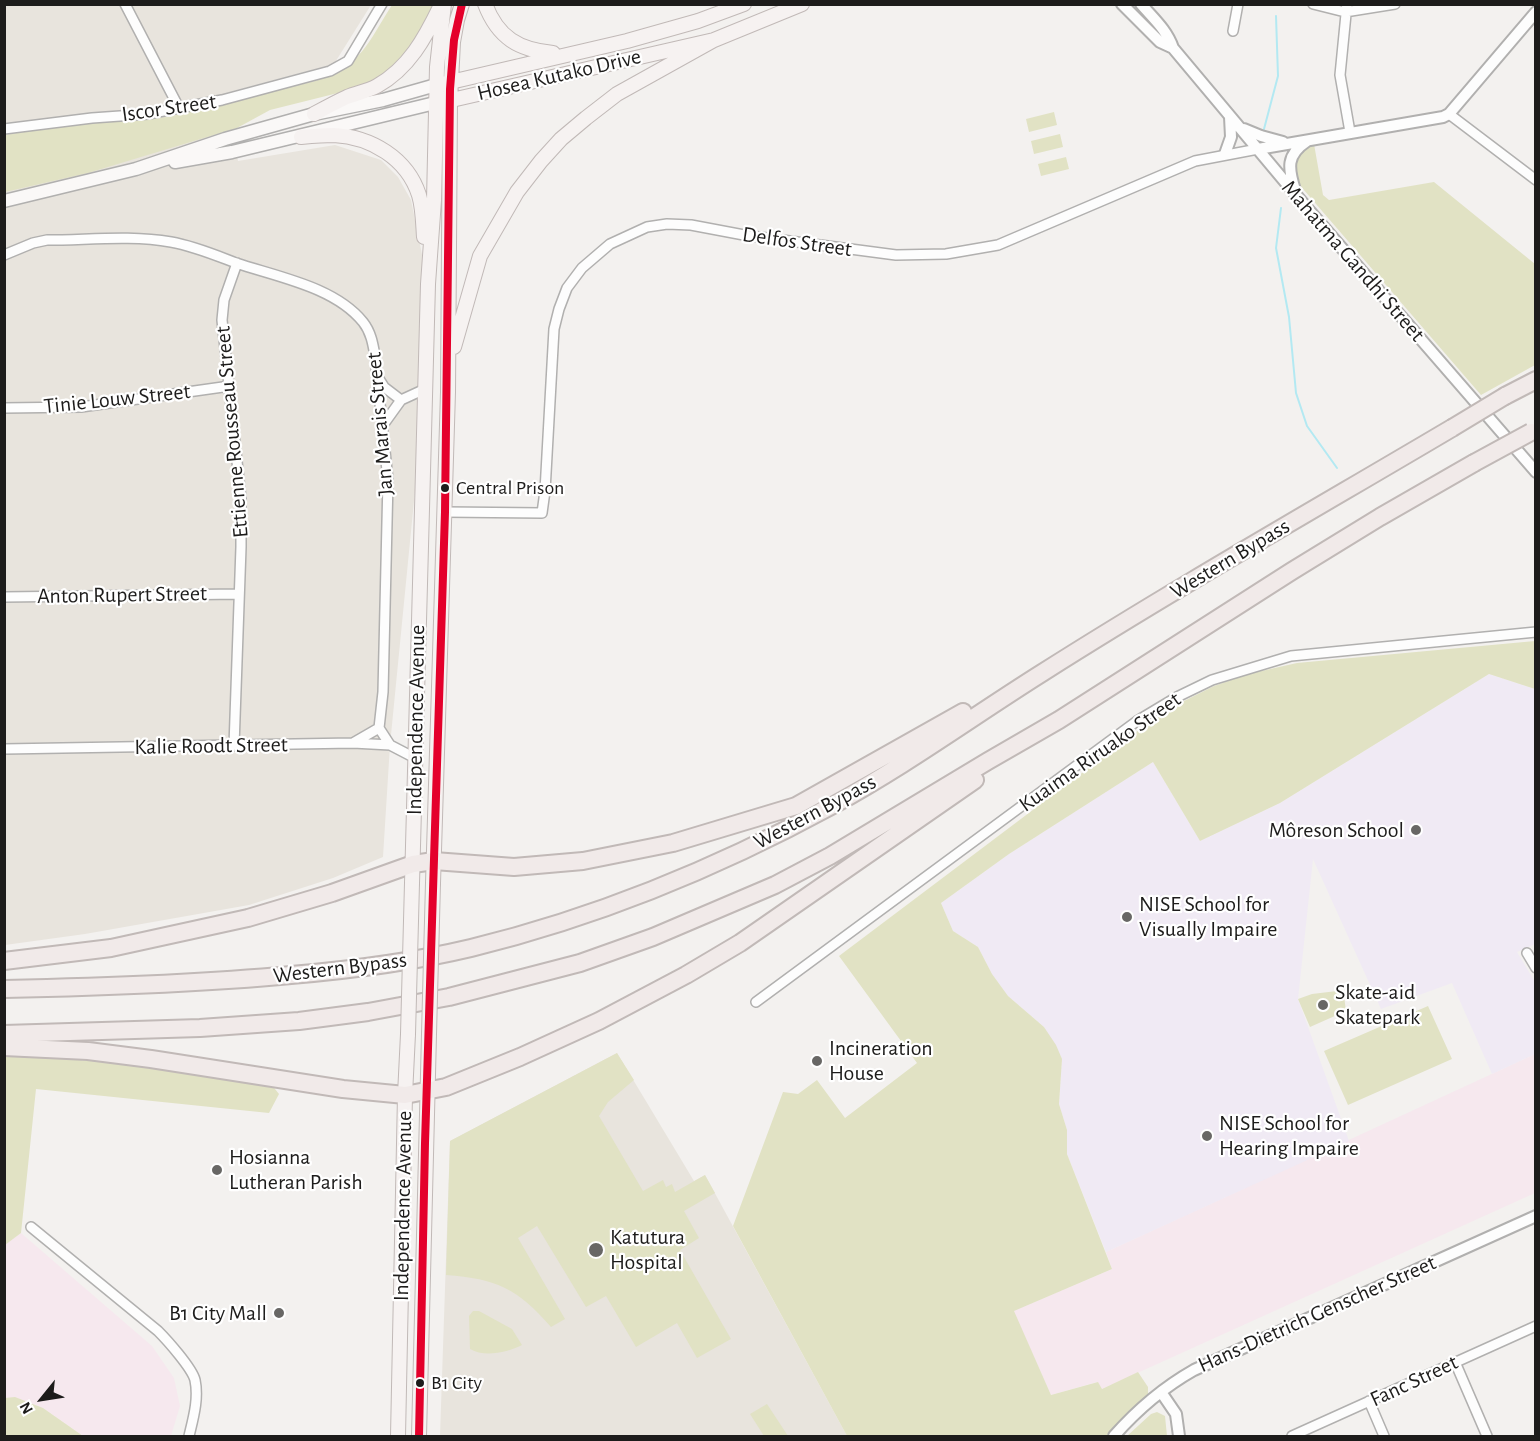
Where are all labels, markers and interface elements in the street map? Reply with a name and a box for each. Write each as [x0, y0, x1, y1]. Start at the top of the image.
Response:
street label: Hosea Kutako Drive [474, 43, 644, 107]
street label: Iscor Street [120, 88, 218, 128]
street label: Mahatma Gandhi Street [1276, 175, 1430, 347]
street label: Delfos Street [740, 221, 854, 263]
street label: Ettienne Rousseau Street [210, 325, 254, 539]
street label: Jan Marais Street [361, 351, 399, 497]
street label: Tinie Louw Street [42, 378, 192, 420]
place label: Central Prison [456, 476, 564, 500]
marker: Central Prison [439, 482, 451, 494]
street label: Western Bypass [1165, 513, 1295, 605]
street label: Anton Rupert Street [37, 580, 207, 610]
street label: Independence Avenue [401, 625, 431, 815]
street label: Kuaima Riruako Street [1014, 686, 1186, 818]
street label: Kalie Roodt Street [134, 731, 288, 761]
street label: Western Bypass [749, 769, 881, 855]
place label: Môreson School [1269, 817, 1404, 843]
marker: Môreson School [1409, 823, 1423, 837]
place label: NISE School for Visually Impaire [1139, 891, 1277, 942]
marker: NISE School for Visually Impaire [1120, 910, 1134, 924]
street label: Western Bypass [272, 947, 408, 989]
place label: Skate-aid Skatepark [1335, 979, 1420, 1030]
marker: Skate-aid Skatepark [1316, 998, 1330, 1012]
place label: Incineration House [829, 1035, 933, 1086]
marker: Incineration House [810, 1054, 824, 1068]
place label: NISE School for Hearing Impaire [1219, 1110, 1359, 1162]
street label: Independence Avenue [388, 1111, 418, 1301]
marker: NISE School for Hearing Impaire [1200, 1129, 1214, 1143]
place label: Hosianna Lutheran Parish [229, 1144, 363, 1196]
marker: Hosianna Lutheran Parish [210, 1163, 224, 1177]
place label: Katutura Hospital [610, 1224, 685, 1276]
marker: Katutura Hospital [587, 1241, 605, 1259]
street label: Hans-Dietrich Genscher Street [1194, 1250, 1440, 1378]
place label: B1 City Mall [169, 1300, 267, 1326]
marker: B1 City Mall [272, 1306, 286, 1320]
street label: Fanc Street [1366, 1349, 1462, 1413]
north arrow [12, 1369, 72, 1429]
place label: B1 City [431, 1371, 482, 1395]
marker: B1 City [414, 1377, 426, 1389]
text: N [17, 1399, 36, 1417]

